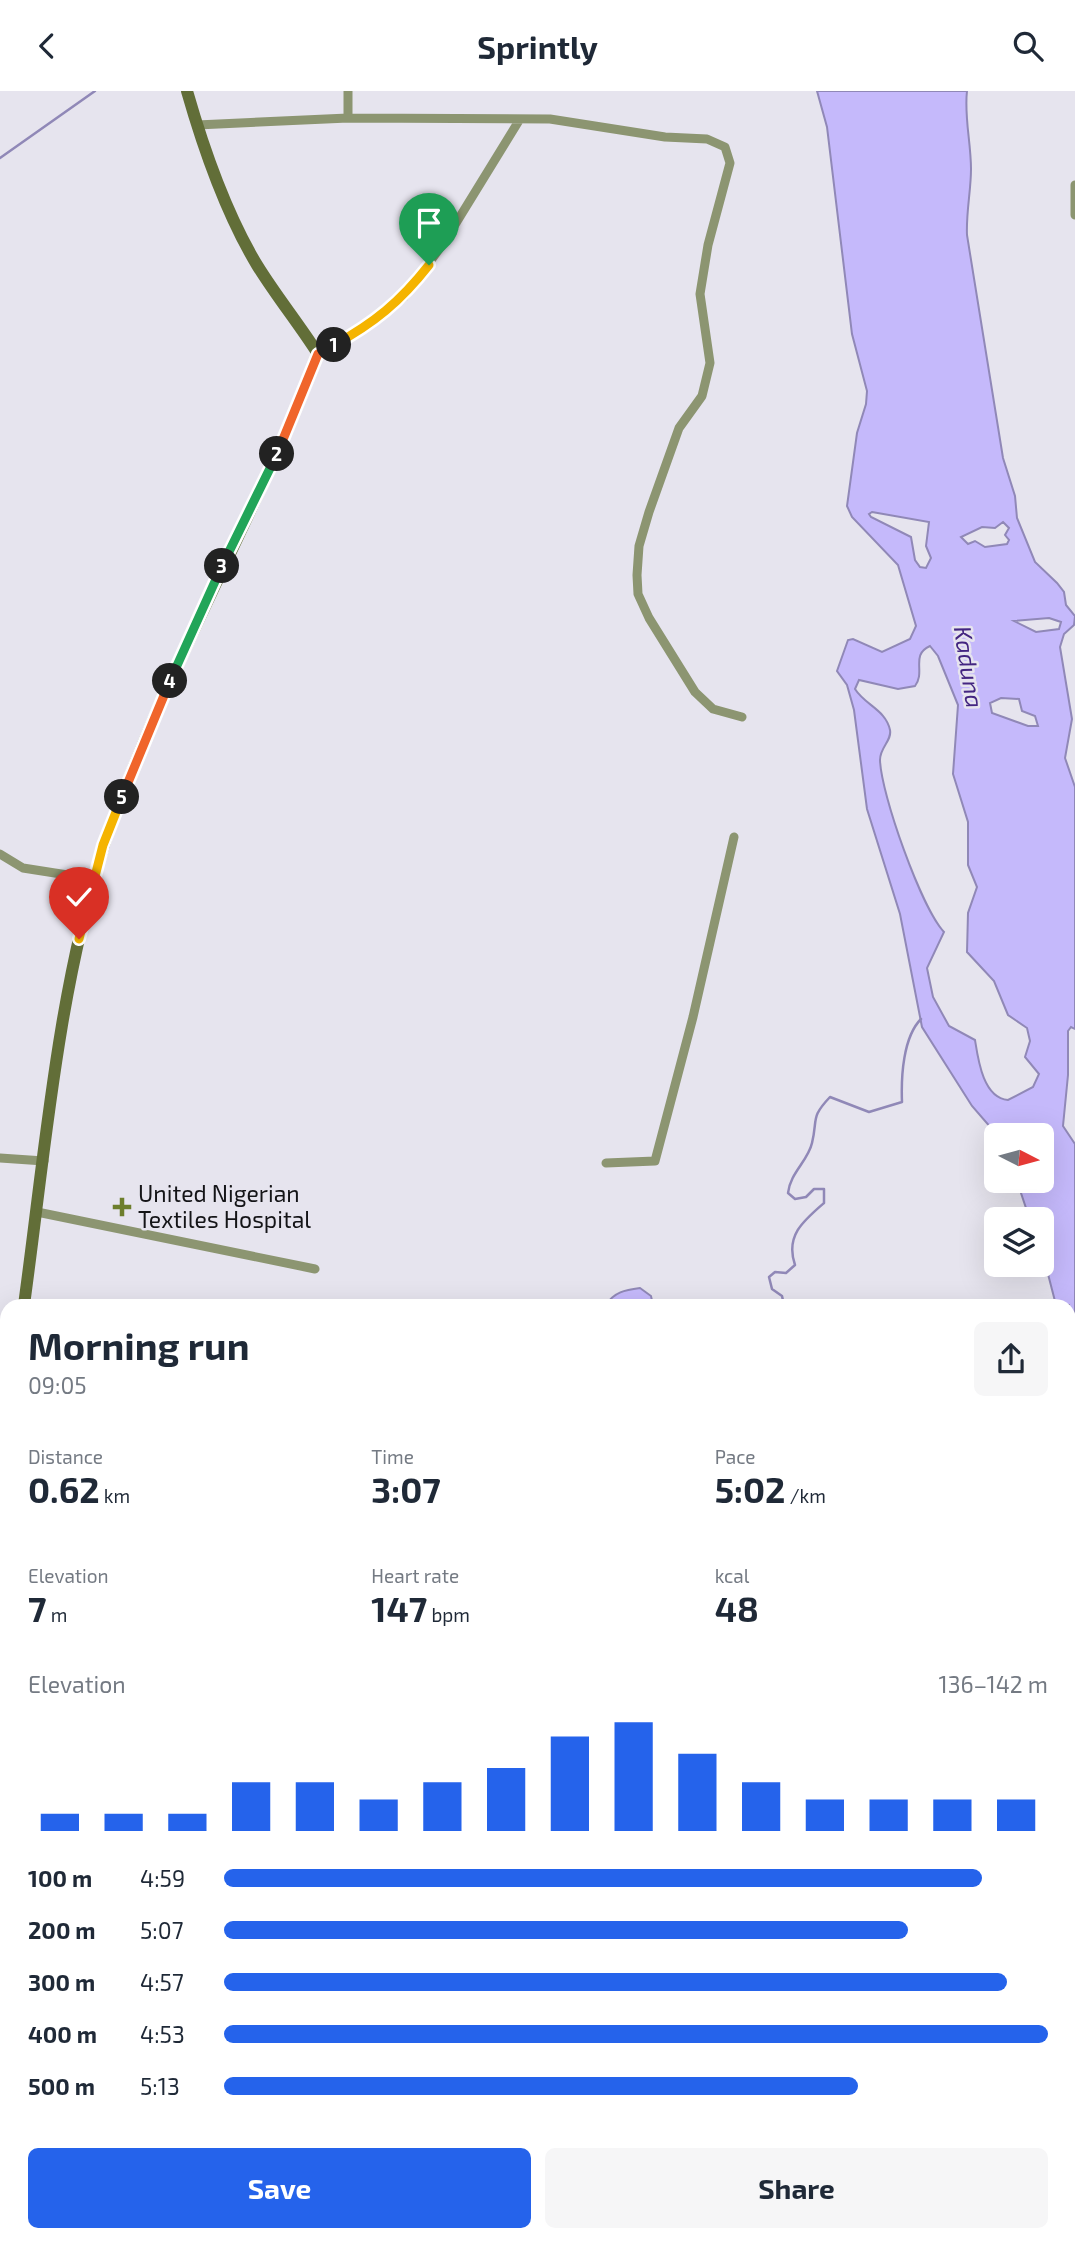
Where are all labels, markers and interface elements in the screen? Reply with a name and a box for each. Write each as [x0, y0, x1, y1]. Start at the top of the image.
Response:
icon: back [28, 27, 66, 65]
text: Sprintly [477, 27, 598, 65]
icon: search [1009, 27, 1047, 65]
pin [399, 193, 459, 265]
icon: arrive [410, 204, 448, 242]
pin: 1 [316, 327, 352, 363]
text: 1 [329, 333, 338, 356]
pin: 2 [260, 437, 294, 471]
text: 2 [271, 442, 282, 465]
pin: 3 [204, 549, 240, 583]
text: 3 [216, 554, 227, 577]
water label: Kaduna [949, 624, 990, 710]
pin: 4 [152, 663, 188, 699]
text: 4 [163, 669, 176, 692]
pin: 5 [104, 779, 140, 815]
text: 5 [116, 785, 127, 808]
pin [49, 867, 109, 939]
icon: check [60, 878, 98, 916]
north arrow [984, 1123, 1054, 1193]
map controls [984, 1123, 1054, 1277]
place label: United Nigerian Textiles Hospital [138, 1179, 311, 1233]
marker: United Nigerian Textiles Hospital [112, 1197, 132, 1217]
button: layers [984, 1207, 1054, 1277]
text: Morning run [28, 1322, 249, 1368]
button: share [974, 1322, 1048, 1396]
text: 09:05 [28, 1371, 87, 1399]
text: Distance [28, 1445, 103, 1468]
text: Time [371, 1445, 414, 1468]
text: Pace [715, 1445, 756, 1468]
text: 0.62 [28, 1468, 100, 1510]
text: 3:07 [371, 1468, 441, 1510]
text: 5:02 [715, 1468, 785, 1510]
text: km [100, 1484, 130, 1507]
text: /km [785, 1484, 826, 1507]
text: Elevation [28, 1564, 109, 1587]
text: Heart rate [371, 1564, 459, 1587]
text: kcal [715, 1564, 749, 1587]
text: 7 [28, 1587, 46, 1629]
text: 147 [371, 1587, 427, 1629]
text: 48 [715, 1587, 759, 1629]
text: m [46, 1603, 67, 1626]
text: bpm [427, 1603, 470, 1626]
text: Elevation [28, 1670, 126, 1698]
text: 136–142 m [939, 1670, 1048, 1698]
text: 100 m [28, 1864, 92, 1892]
text: 4:59 [140, 1864, 185, 1892]
text: 200 m [28, 1916, 96, 1944]
text: 5:07 [140, 1916, 183, 1944]
text: 300 m [28, 1968, 95, 1996]
text: 4:57 [140, 1968, 184, 1996]
text: 400 m [28, 2020, 97, 2048]
text: 4:53 [140, 2020, 185, 2048]
text: 500 m [28, 2072, 95, 2100]
text: 5:13 [140, 2072, 180, 2100]
button: Save [28, 2148, 531, 2228]
button: Share [545, 2148, 1048, 2228]

